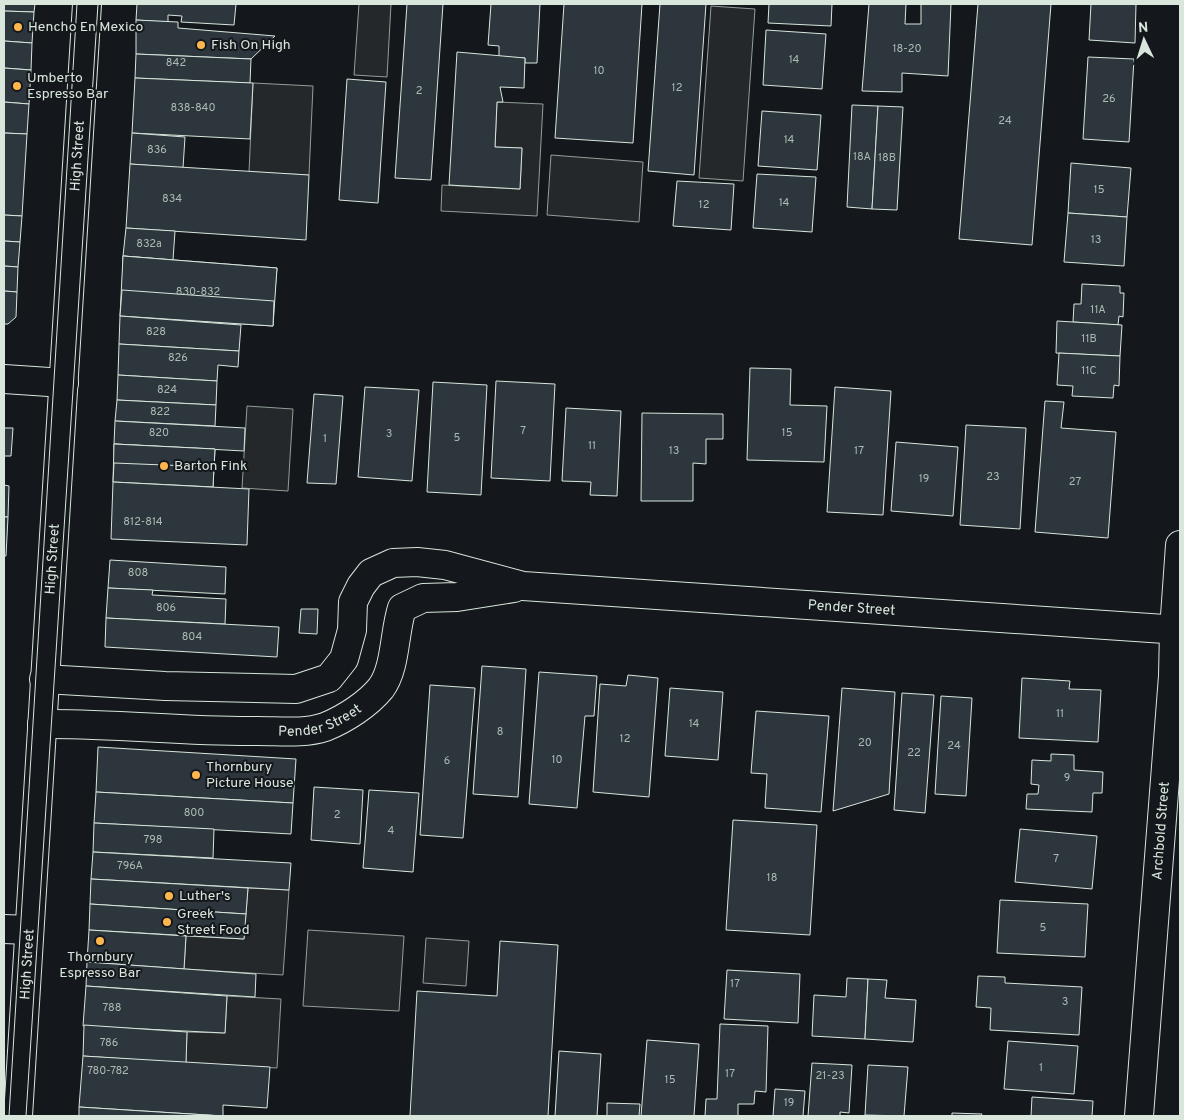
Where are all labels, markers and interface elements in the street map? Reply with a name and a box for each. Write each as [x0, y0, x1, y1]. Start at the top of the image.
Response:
north arrow [1119, 15, 1169, 65]
place label: Hencho En Mexico [28, 19, 144, 36]
text: N [1138, 20, 1149, 37]
marker: Hencho En Mexico [12, 21, 24, 33]
place label: Fish On High [211, 37, 291, 54]
marker: Fish On High [195, 39, 207, 51]
house number: 18-20 [893, 42, 921, 56]
house number: 14 [789, 53, 800, 67]
house number: 842 [166, 56, 186, 70]
house number: 10 [593, 64, 605, 78]
place label: Umberto Espresso Bar [27, 70, 109, 103]
marker: Umberto Espresso Bar [11, 80, 23, 92]
house number: 12 [672, 81, 682, 95]
house number: 2 [416, 84, 422, 98]
house number: 26 [1102, 92, 1116, 106]
house number: 838-840 [170, 101, 216, 115]
house number: 24 [998, 114, 1012, 128]
street label: High Street [67, 120, 88, 192]
house number: 14 [784, 133, 795, 147]
house number: 836 [147, 143, 167, 157]
house number: 18A [853, 150, 871, 164]
house number: 18B [878, 151, 896, 165]
house number: 15 [1094, 183, 1105, 197]
house number: 834 [162, 192, 182, 206]
house number: 14 [779, 196, 790, 210]
house number: 12 [699, 198, 709, 212]
house number: 13 [1091, 233, 1101, 247]
house number: 832a [136, 237, 162, 251]
house number: 830-832 [176, 285, 220, 299]
house number: 11A [1090, 303, 1106, 317]
house number: 828 [146, 325, 166, 339]
house number: 11B [1081, 332, 1097, 346]
house number: 826 [168, 351, 188, 365]
house number: 11C [1081, 364, 1097, 378]
house number: 824 [157, 383, 177, 397]
house number: 822 [150, 405, 170, 419]
house number: 7 [520, 424, 526, 438]
house number: 820 [149, 426, 169, 440]
house number: 15 [782, 426, 793, 440]
house number: 3 [386, 427, 392, 441]
house number: 5 [454, 431, 461, 445]
house number: 1 [323, 432, 327, 446]
house number: 11 [588, 439, 596, 453]
house number: 13 [669, 444, 679, 458]
house number: 17 [854, 444, 864, 458]
place label: Barton Fink [174, 458, 247, 475]
marker: Barton Fink [158, 460, 170, 472]
house number: 23 [986, 470, 1000, 484]
house number: 19 [919, 472, 929, 486]
house number: 27 [1069, 475, 1081, 489]
house number: 812-814 [123, 515, 163, 529]
street label: High Street [42, 523, 63, 595]
house number: 808 [128, 566, 148, 580]
street label: Pender Street [807, 597, 896, 619]
house number: 806 [156, 601, 176, 615]
house number: 804 [182, 630, 202, 644]
street label: Pender Street [278, 700, 365, 740]
house number: 11 [1056, 707, 1064, 721]
house number: 14 [689, 717, 700, 731]
house number: 8 [497, 725, 503, 739]
house number: 12 [620, 732, 630, 746]
house number: 20 [858, 736, 872, 750]
house number: 24 [947, 739, 961, 753]
house number: 22 [907, 746, 921, 760]
house number: 10 [551, 753, 563, 767]
house number: 6 [444, 754, 450, 768]
place label: Thornbury Picture House [206, 759, 294, 792]
marker: Thornbury Picture House [190, 769, 202, 781]
house number: 9 [1064, 771, 1070, 785]
street label: Archbold Street [1149, 781, 1173, 881]
house number: 800 [184, 806, 204, 820]
house number: 2 [334, 808, 340, 822]
house number: 4 [388, 824, 395, 838]
house number: 798 [143, 833, 163, 847]
house number: 7 [1053, 852, 1059, 866]
house number: 796A [117, 859, 143, 873]
house number: 18 [767, 871, 777, 885]
place label: Luther's [179, 888, 231, 905]
marker: Luther's [163, 890, 175, 902]
place label: Greek Street Food [177, 906, 250, 939]
marker: Greek Street Food [161, 916, 173, 928]
house number: 5 [1040, 921, 1047, 935]
street label: High Street [17, 928, 38, 1000]
marker: Thornbury Espresso Bar [94, 935, 106, 947]
place label: Thornbury Espresso Bar [59, 949, 141, 982]
house number: 17 [730, 977, 740, 991]
house number: 3 [1062, 995, 1068, 1009]
house number: 788 [103, 1001, 121, 1015]
house number: 786 [100, 1036, 118, 1050]
house number: 1 [1039, 1061, 1043, 1075]
house number: 780-782 [87, 1064, 129, 1078]
house number: 17 [725, 1067, 735, 1081]
house number: 21-23 [815, 1069, 845, 1083]
house number: 15 [665, 1073, 676, 1087]
house number: 19 [784, 1096, 794, 1110]

